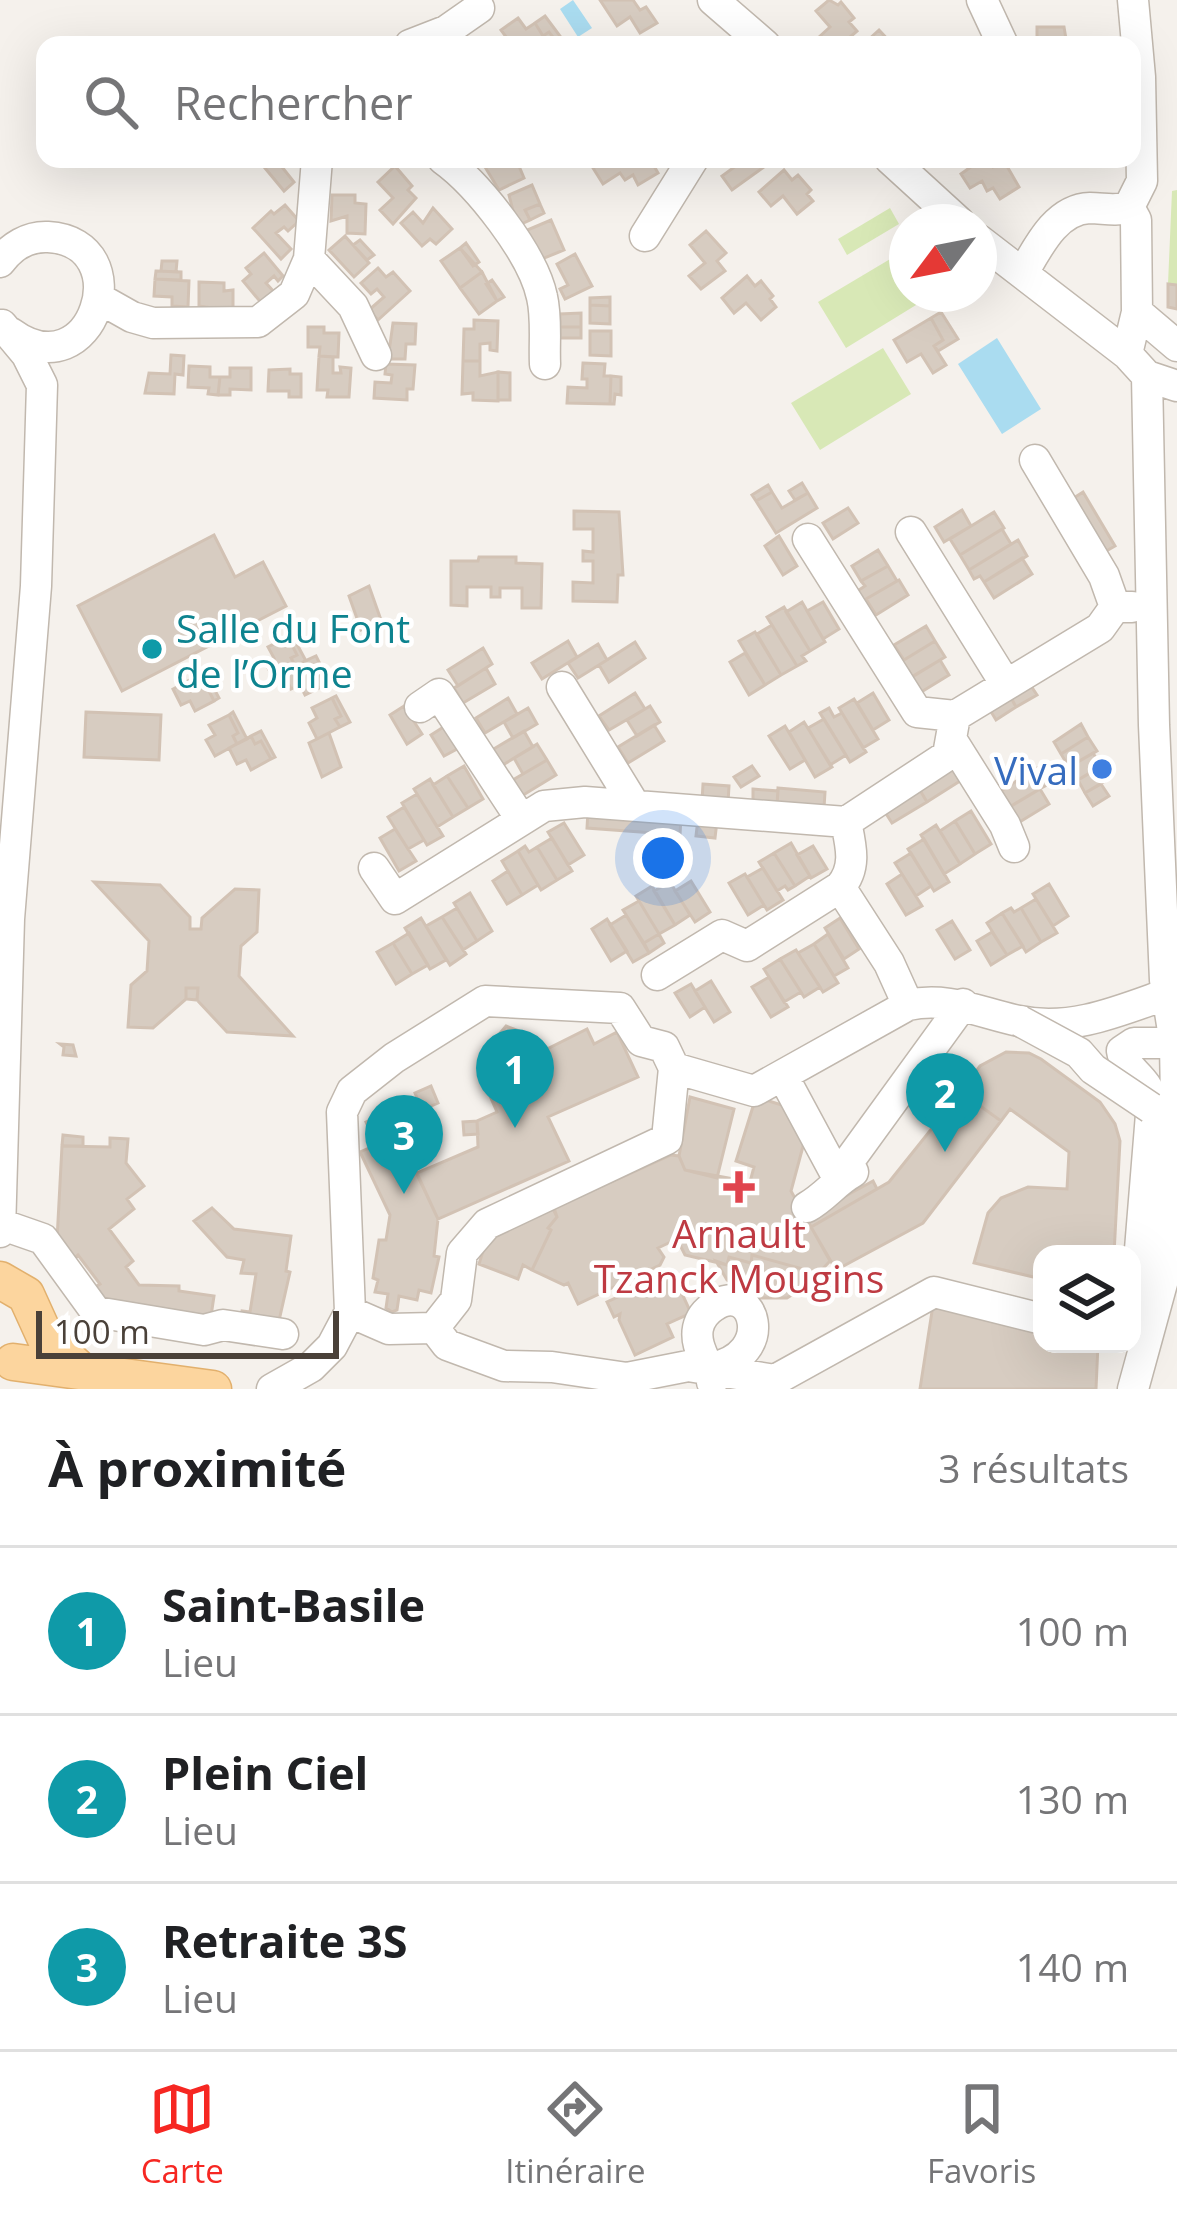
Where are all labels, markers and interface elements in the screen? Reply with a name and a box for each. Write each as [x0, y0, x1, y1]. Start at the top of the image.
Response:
search box [36, 36, 1141, 168]
icon: search [78, 69, 144, 135]
text: Rechercher [174, 72, 413, 133]
north arrow [889, 204, 997, 312]
place label: Salle du Font de l’Orme [176, 601, 410, 699]
marker: Salle du Font de l’Orme [139, 636, 165, 662]
place label: Vival [994, 743, 1078, 796]
marker: Vival [1089, 756, 1115, 782]
your location [633, 828, 693, 888]
pin: 1 [476, 1029, 554, 1128]
pin: 2 [906, 1053, 984, 1152]
pin: 3 [365, 1095, 443, 1194]
marker: Arnault Tzanck Mougins [723, 1171, 755, 1203]
place label: Arnault Tzanck Mougins [594, 1206, 884, 1304]
map controls [1033, 1245, 1141, 1353]
button: layers [1033, 1245, 1141, 1353]
scale bar [36, 1305, 339, 1358]
text: 100 m [54, 1309, 150, 1354]
text: À proximité [48, 1432, 346, 1502]
text: 3 résultats [938, 1441, 1129, 1494]
text: Saint-Basile [162, 1574, 425, 1635]
text: 1 [76, 1604, 98, 1657]
text: 100 m [1016, 1604, 1129, 1657]
text: Lieu [162, 1635, 238, 1688]
text: Plein Ciel [162, 1742, 368, 1803]
text: 2 [76, 1772, 98, 1825]
text: 130 m [1016, 1772, 1129, 1825]
text: Lieu [162, 1803, 238, 1856]
text: Retraite 3S [162, 1910, 408, 1971]
text: 3 [76, 1940, 98, 1993]
text: 140 m [1016, 1940, 1129, 1993]
text: Lieu [162, 1971, 238, 2024]
tab: Carte [141, 2076, 224, 2193]
tab: Itinéraire [505, 2076, 645, 2193]
tab: Favoris [927, 2076, 1036, 2193]

